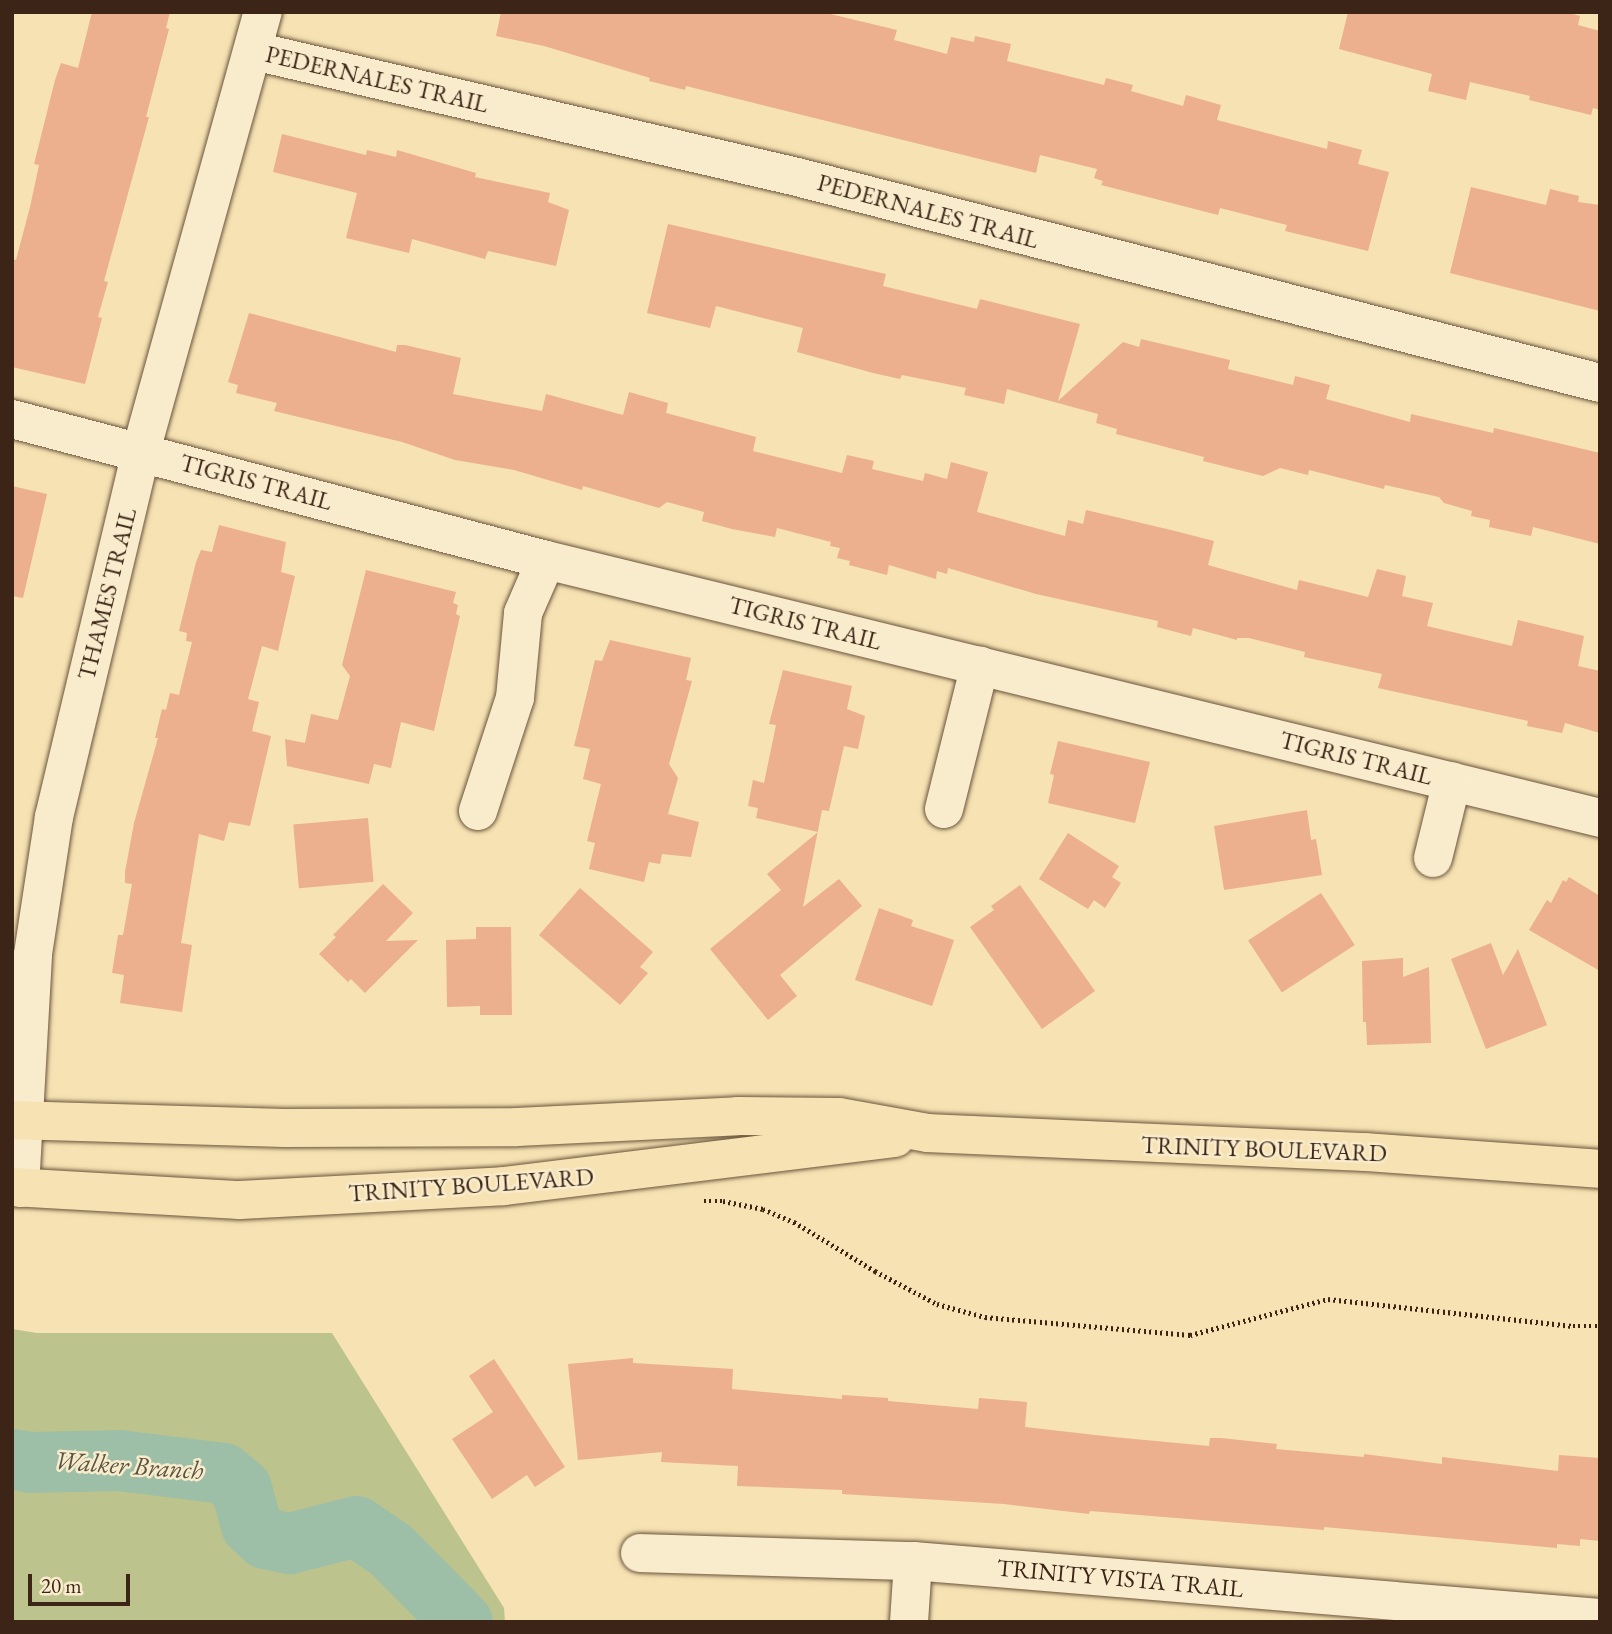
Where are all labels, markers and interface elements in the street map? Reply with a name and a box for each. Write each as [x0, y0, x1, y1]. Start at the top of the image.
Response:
street label: PEDERNALES TRAIL [263, 39, 491, 119]
street label: PEDERNALES TRAIL [814, 168, 1042, 254]
street label: TIGRIS TRAIL [177, 448, 335, 516]
street label: THAMES TRAIL [72, 505, 142, 683]
street label: TIGRIS TRAIL [726, 590, 884, 656]
street label: TIGRIS TRAIL [1277, 725, 1435, 791]
street label: TRINITY BOULEVARD [1141, 1130, 1387, 1168]
street label: TRINITY BOULEVARD [347, 1162, 595, 1208]
water label: Walker Branch [54, 1445, 204, 1487]
street label: TRINITY VISTA TRAIL [996, 1553, 1244, 1603]
scale bar [32, 1560, 133, 1604]
text: 20 m [41, 1572, 82, 1599]

